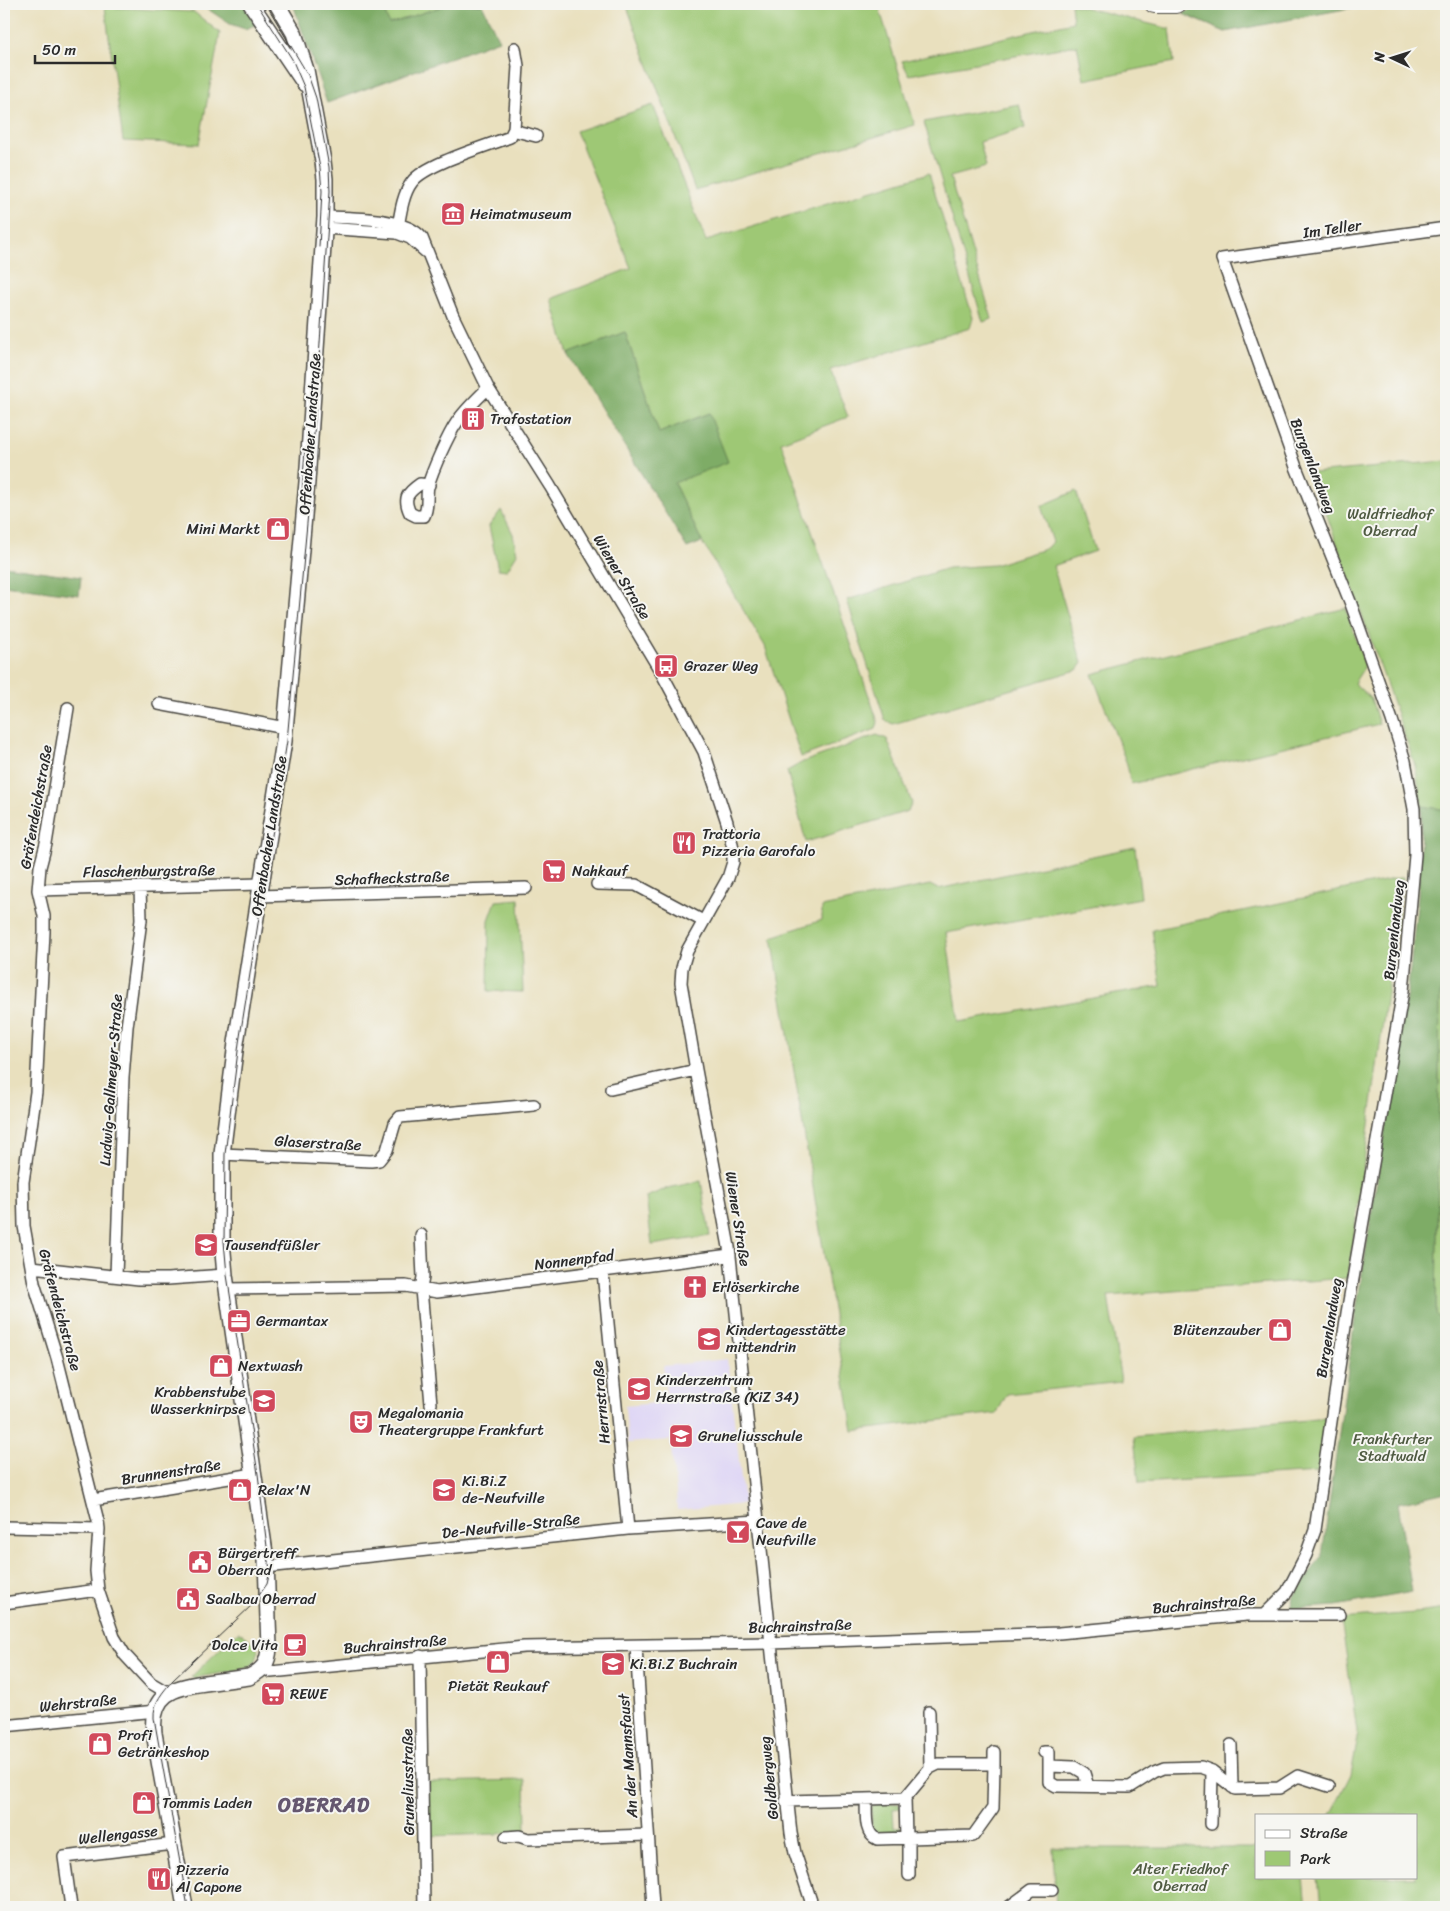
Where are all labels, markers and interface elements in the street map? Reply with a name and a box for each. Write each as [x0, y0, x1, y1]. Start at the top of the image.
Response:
scale bar [35, 32, 115, 64]
north arrow [1368, 32, 1418, 82]
text: 50 m [42, 37, 77, 63]
text: N [1367, 51, 1392, 64]
museum icon: Heimatmuseum [440, 201, 466, 227]
place label: Heimatmuseum [470, 201, 572, 227]
street label: Im Teller [1300, 212, 1364, 246]
street label: Offenbacher Landstraße [291, 352, 329, 516]
building icon: Trafostation [460, 406, 486, 432]
place label: Trafostation [490, 406, 572, 432]
street label: Burgenlandweg [1283, 414, 1343, 518]
park label: Waldfriedhof Oberrad [1347, 501, 1435, 544]
place label: Mini Markt [186, 516, 260, 542]
shop icon: Mini Markt [265, 516, 291, 542]
street label: Wiener Straße [586, 529, 658, 625]
bus stop icon: Grazer Weg [653, 653, 679, 679]
place label: Grazer Weg [684, 653, 759, 679]
street label: Gräfendeichstraße [12, 743, 60, 871]
street label: Offenbacher Landstraße [244, 754, 294, 918]
place label: Trattoria Pizzeria Garofalo [702, 821, 816, 864]
restaurant icon: Trattoria Pizzeria Garofalo [671, 830, 697, 856]
street label: Flaschenburgstraße [83, 857, 216, 885]
supermarket icon: Nahkauf [541, 858, 567, 884]
place label: Nahkauf [572, 858, 629, 884]
street label: Schafheckstraße [334, 863, 450, 893]
street label: Burgenlandweg [1376, 878, 1412, 981]
street label: Ludwig-Gallmeyer-Straße [92, 993, 130, 1167]
street label: Glaserstraße [274, 1128, 362, 1158]
street label: Wiener Straße [718, 1170, 758, 1269]
school or university icon: Tausendfüßler [193, 1232, 219, 1258]
place label: Tausendfüßler [224, 1232, 321, 1258]
street label: Nonnenpfad [533, 1242, 616, 1278]
street label: Gräfendeichstraße [31, 1246, 89, 1374]
church icon: Erlöserkirche [682, 1274, 708, 1300]
place label: Erlöserkirche [712, 1274, 799, 1300]
street label: Burgenlandweg [1308, 1276, 1350, 1380]
office icon: Germantax [226, 1308, 252, 1334]
place label: Germantax [256, 1308, 328, 1334]
place label: Kindertagesstätte mittendrin [726, 1317, 846, 1360]
place label: Blütenzauber [1173, 1317, 1263, 1343]
shop icon: Blütenzauber [1267, 1317, 1293, 1343]
school or university icon: Kindertagesstätte mittendrin [696, 1326, 722, 1352]
shop icon: Nextwash [208, 1353, 234, 1379]
place label: Nextwash [238, 1353, 303, 1379]
street label: Herrnstraße [584, 1359, 618, 1445]
place label: Kinderzentrum Herrnstraße (KiZ 34) [656, 1367, 799, 1410]
school or university icon: Kinderzentrum Herrnstraße (KiZ 34) [626, 1376, 652, 1402]
place label: Krabbenstube Wasserknirpse [150, 1379, 246, 1422]
school or university icon: Krabbenstube Wasserknirpse [251, 1388, 277, 1414]
place label: Megalomania Theatergruppe Frankfurt [378, 1400, 544, 1443]
theatre icon: Megalomania Theatergruppe Frankfurt [348, 1409, 374, 1435]
school or university icon: Gruneliusschule [668, 1423, 694, 1449]
place label: Gruneliusschule [698, 1423, 802, 1449]
park label: Frankfurter Stadtwald [1353, 1426, 1432, 1469]
street label: Brunnenstraße [119, 1451, 223, 1493]
place label: Ki.Bi.Z de-Neufville [462, 1468, 545, 1511]
shop icon: Relax'N [227, 1477, 253, 1503]
place label: Relax'N [258, 1477, 311, 1503]
school or university icon: Ki.Bi.Z de-Neufville [431, 1477, 457, 1503]
street label: De-Neufville-Straße [441, 1506, 582, 1546]
place label: Cave de Neufville [756, 1510, 816, 1553]
bar icon: Cave de Neufville [725, 1519, 751, 1545]
place label: Bürgertreff Oberrad [218, 1540, 300, 1583]
public building icon: Bürgertreff Oberrad [187, 1549, 213, 1575]
public building icon: Saalbau Oberrad [175, 1586, 201, 1612]
place label: Saalbau Oberrad [206, 1586, 317, 1612]
street label: Buchrainstraße [1151, 1587, 1257, 1621]
street label: Buchrainstraße [748, 1611, 852, 1641]
street label: Buchrainstraße [342, 1627, 448, 1661]
place label: Dolce Vita [211, 1632, 278, 1658]
cafe icon: Dolce Vita [282, 1632, 308, 1658]
shop icon: Pietät Reukauf [485, 1649, 511, 1675]
school or university icon: Ki.Bi.Z Buchrain [600, 1651, 626, 1677]
place label: Ki.Bi.Z Buchrain [630, 1651, 737, 1677]
place label: Pietät Reukauf [448, 1673, 550, 1699]
supermarket icon: REWE [260, 1681, 286, 1707]
place label: REWE [290, 1681, 329, 1707]
street label: Wehrstraße [38, 1686, 118, 1720]
street label: An der Mannsfaust [611, 1692, 645, 1820]
place label: Profi Getränkeshop [118, 1722, 209, 1765]
street label: Gruneliusstraße [394, 1728, 422, 1836]
shop icon: Profi Getränkeshop [87, 1731, 113, 1757]
street label: Goldbergweg [752, 1735, 786, 1821]
district label: OBERRAD [278, 1788, 370, 1823]
shop icon: Tommis Laden [131, 1790, 157, 1816]
place label: Tommis Laden [162, 1790, 252, 1816]
legend [1255, 1814, 1418, 1878]
street label: Wellengasse [77, 1818, 159, 1852]
text: Straße [1300, 1820, 1348, 1846]
text: Park [1300, 1846, 1331, 1872]
park label: Alter Friedhof Oberrad [1132, 1856, 1229, 1899]
place label: Pizzeria Al Capone [175, 1857, 242, 1900]
restaurant icon: Pizzeria Al Capone [146, 1866, 172, 1892]

